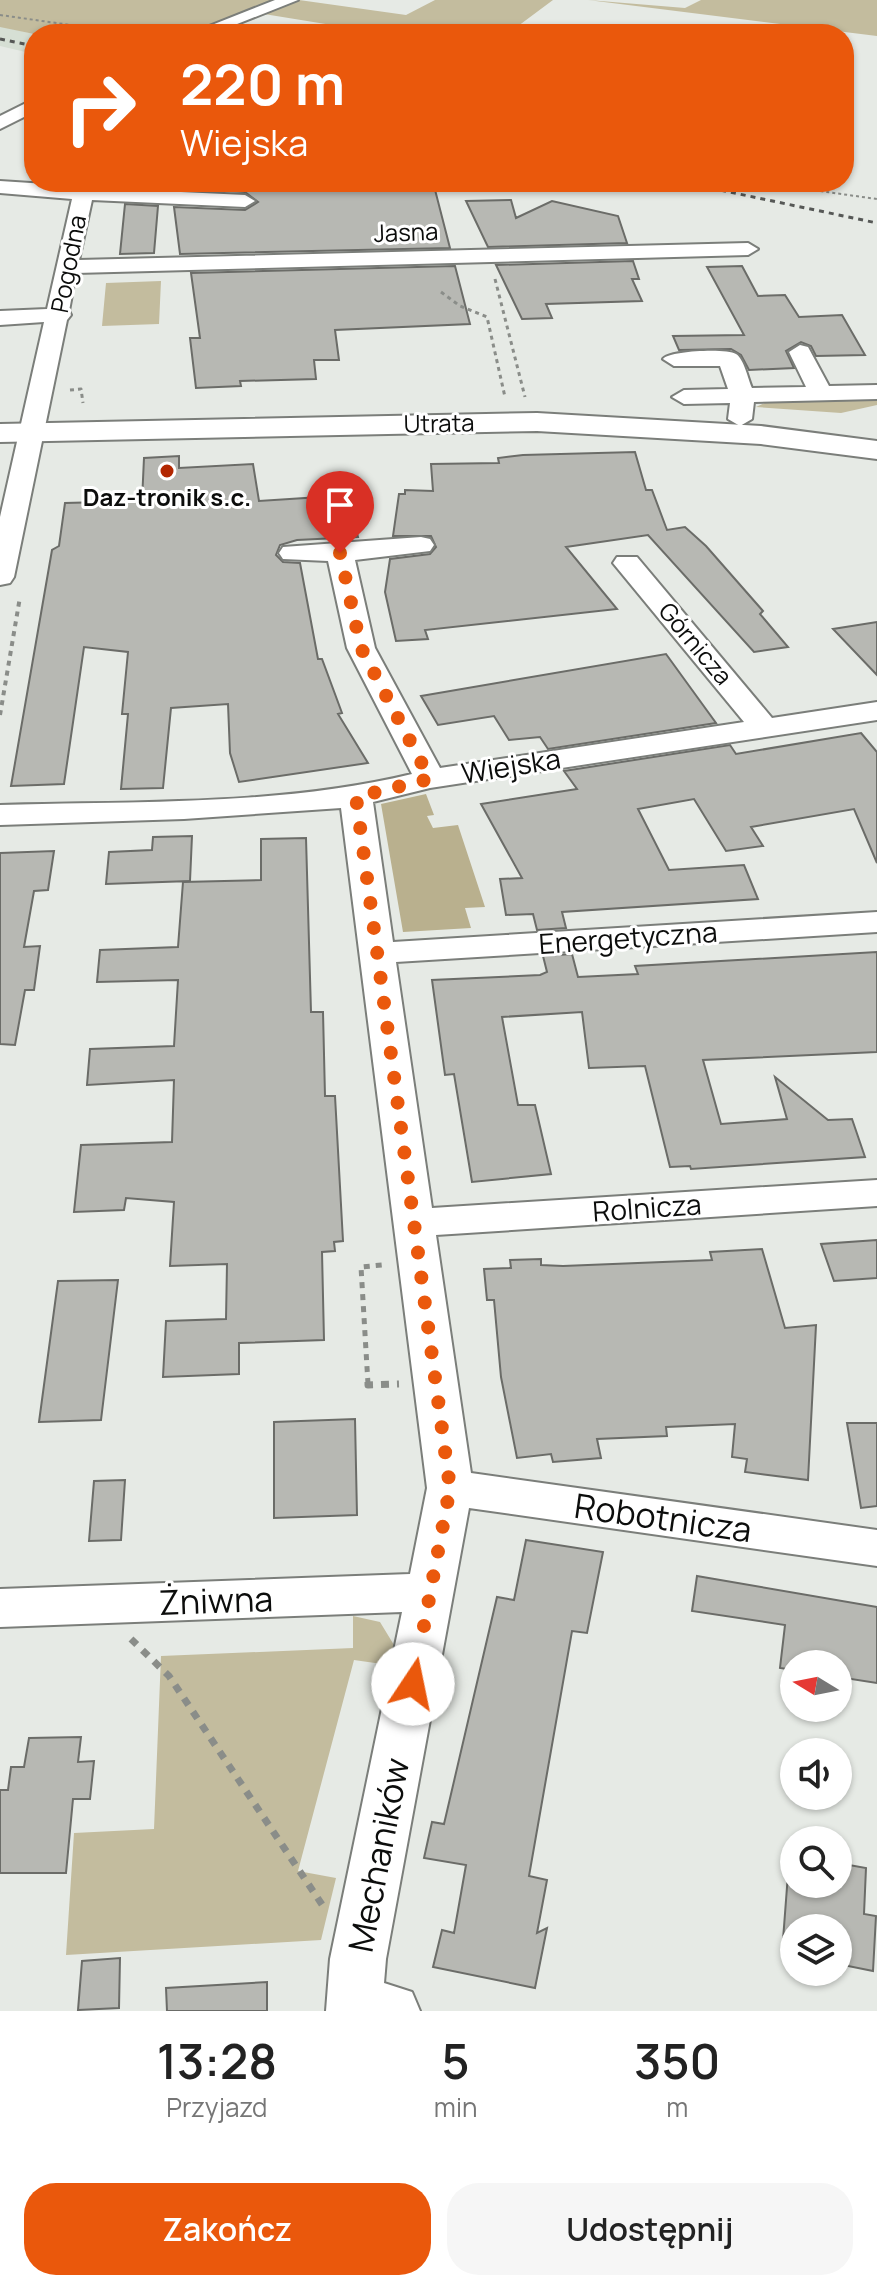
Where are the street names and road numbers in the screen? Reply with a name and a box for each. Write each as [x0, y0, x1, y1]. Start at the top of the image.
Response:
street label: Pogodna [42, 212, 93, 315]
street label: Jasna [373, 214, 439, 249]
street label: Utrata [403, 405, 475, 440]
street label: Górnicza [652, 595, 740, 691]
street label: Wiejska [459, 738, 563, 792]
street label: Energetyczna [537, 912, 718, 962]
street label: Rolnicza [591, 1184, 703, 1230]
street label: Robotnicza [572, 1482, 755, 1552]
street label: Żniwna [158, 1575, 274, 1625]
street label: Mechaników [337, 1754, 419, 1956]

